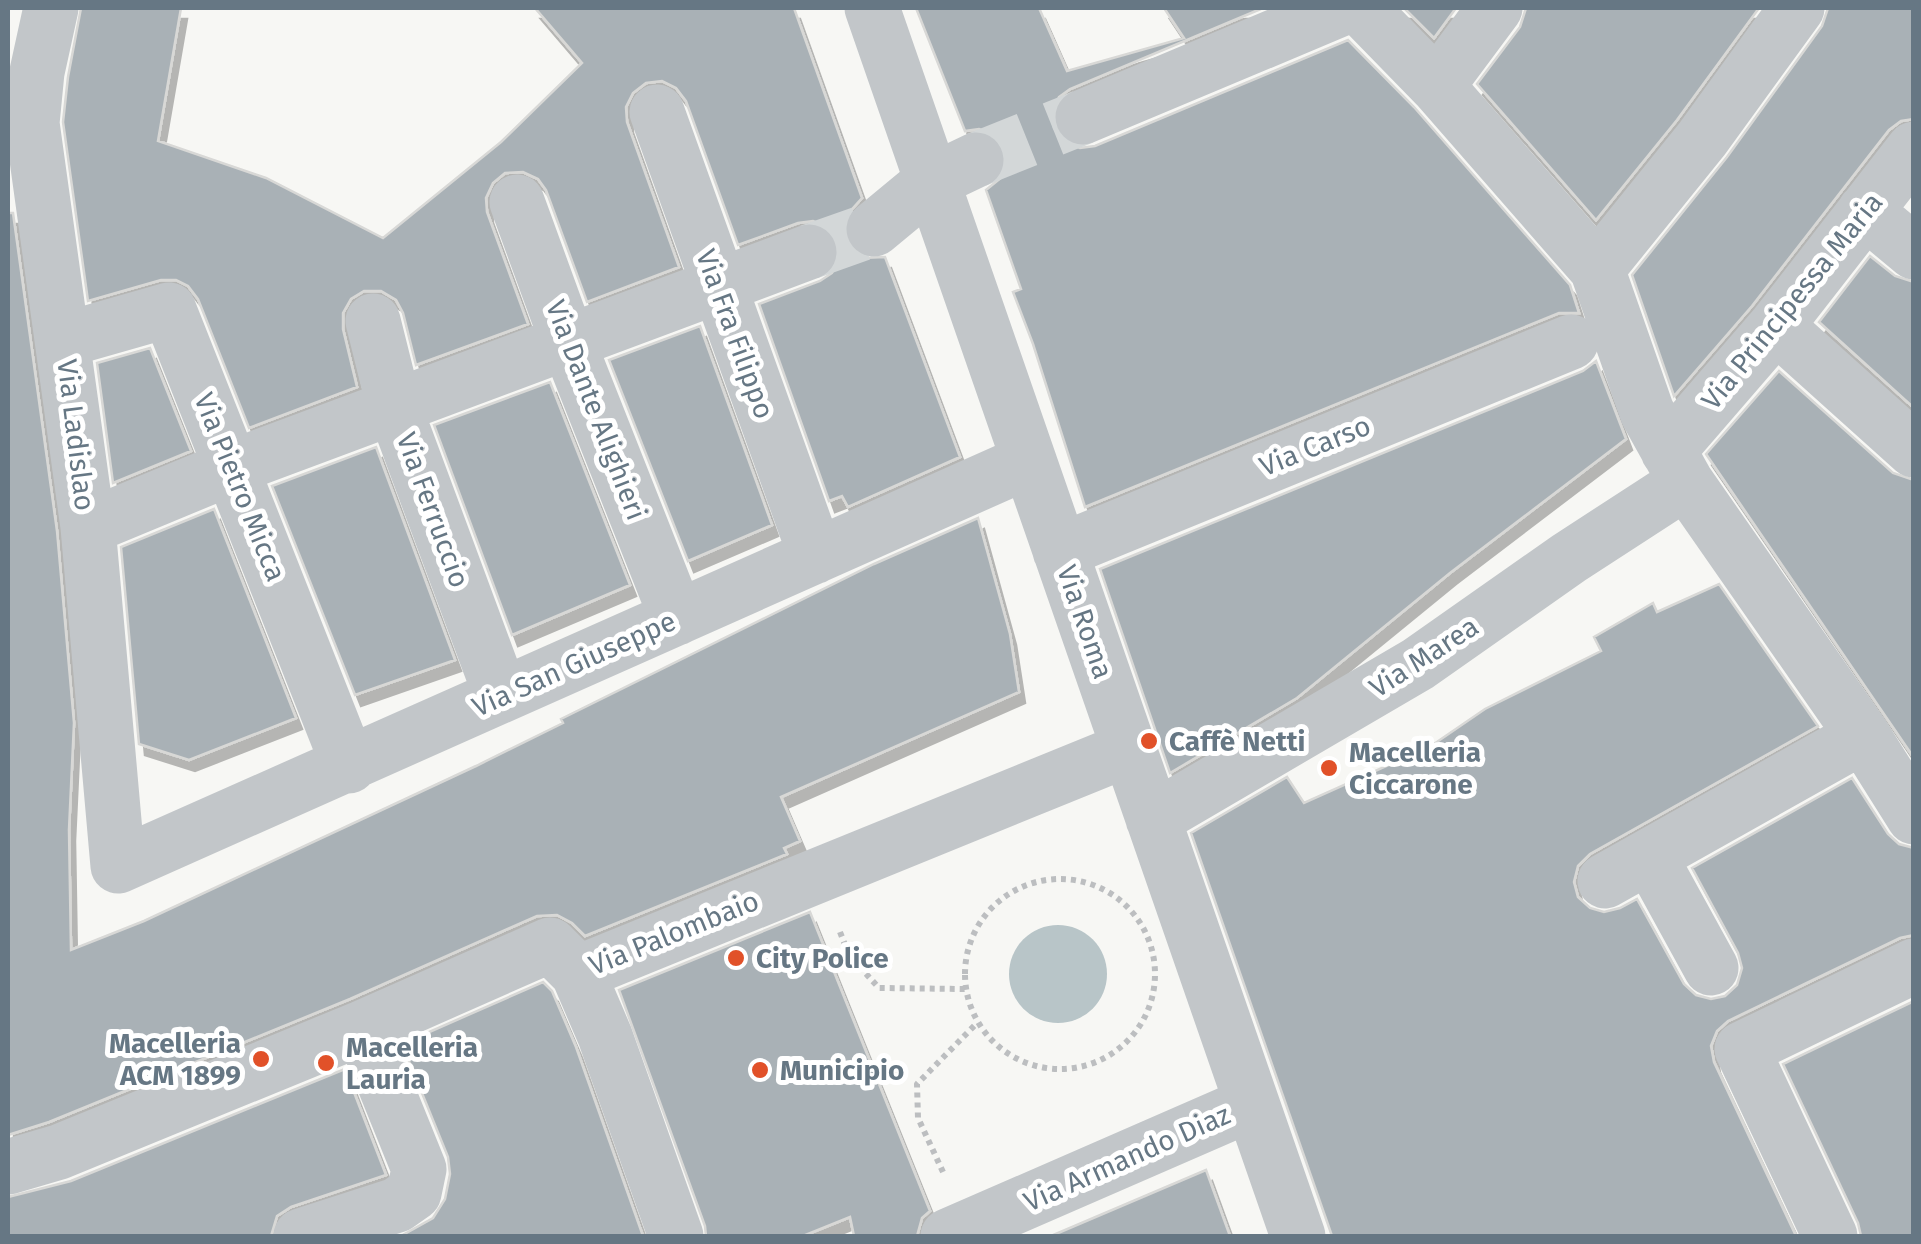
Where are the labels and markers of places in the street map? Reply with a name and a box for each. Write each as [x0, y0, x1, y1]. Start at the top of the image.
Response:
place label: Caffè Netti [1169, 725, 1305, 758]
marker: Caffè Netti [1138, 730, 1160, 752]
place label: Macelleria Ciccarone [1349, 736, 1481, 801]
marker: Macelleria Ciccarone [1318, 757, 1340, 779]
place label: City Police [756, 942, 889, 975]
marker: City Police [725, 947, 747, 969]
place label: Macelleria ACM 1899 [109, 1027, 241, 1092]
place label: Macelleria Lauria [346, 1031, 478, 1096]
marker: Macelleria ACM 1899 [250, 1048, 272, 1070]
marker: Macelleria Lauria [315, 1052, 337, 1074]
place label: Municipio [780, 1054, 904, 1087]
marker: Municipio [749, 1059, 771, 1081]

